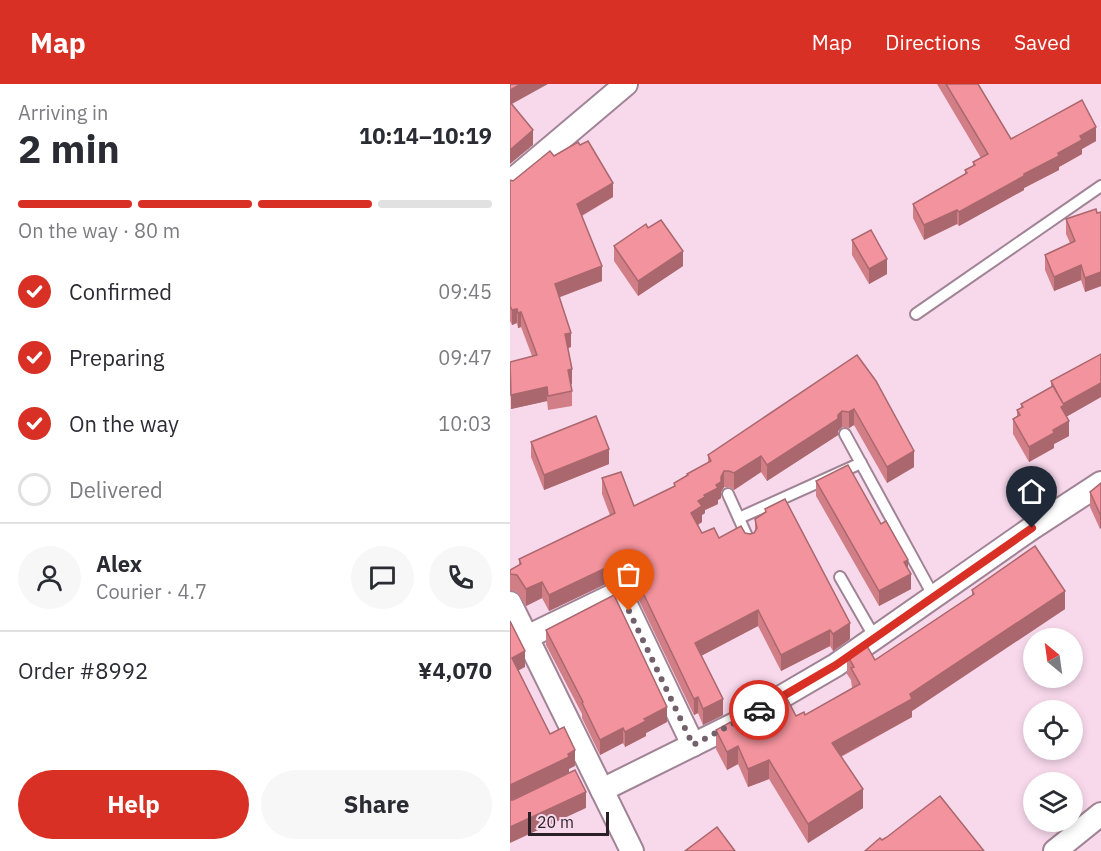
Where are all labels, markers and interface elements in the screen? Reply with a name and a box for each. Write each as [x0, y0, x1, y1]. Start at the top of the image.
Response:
text: Map [30, 24, 86, 61]
text: Map [812, 28, 852, 56]
text: Directions [885, 28, 981, 56]
text: Saved [1014, 28, 1071, 56]
text: Arriving in [18, 99, 108, 126]
text: 10:14–10:19 [359, 121, 492, 150]
text: 2 min [18, 123, 120, 174]
text: On the way · 80 m [18, 217, 180, 244]
icon: check [18, 275, 51, 308]
text: Confirmed [69, 277, 172, 306]
text: 09:45 [438, 278, 492, 305]
icon: check [18, 341, 51, 374]
text: Preparing [69, 343, 164, 372]
text: 09:47 [438, 344, 492, 371]
icon: check [18, 407, 51, 440]
text: On the way [69, 409, 179, 438]
text: 10:03 [438, 410, 492, 437]
pin [1006, 466, 1057, 528]
text: Delivered [69, 475, 163, 504]
icon: home [1015, 475, 1048, 508]
button: person [18, 546, 81, 609]
button: chat [351, 546, 414, 609]
button: phone [429, 546, 492, 609]
text: Alex [96, 549, 142, 578]
pin [603, 549, 654, 611]
icon: bag [612, 558, 645, 591]
text: Courier · 4.7 [96, 578, 207, 605]
north arrow [1023, 628, 1083, 688]
map controls [1023, 628, 1083, 832]
text: Order #8992 [18, 656, 148, 685]
text: ¥4,070 [418, 656, 492, 685]
courier [729, 680, 789, 740]
icon: car [743, 694, 776, 727]
button: locate [1023, 700, 1083, 760]
button: Help [18, 770, 249, 839]
button: Share [261, 770, 492, 839]
button: layers [1023, 772, 1083, 832]
scale bar [528, 809, 609, 836]
text: 20 m [537, 812, 574, 832]

